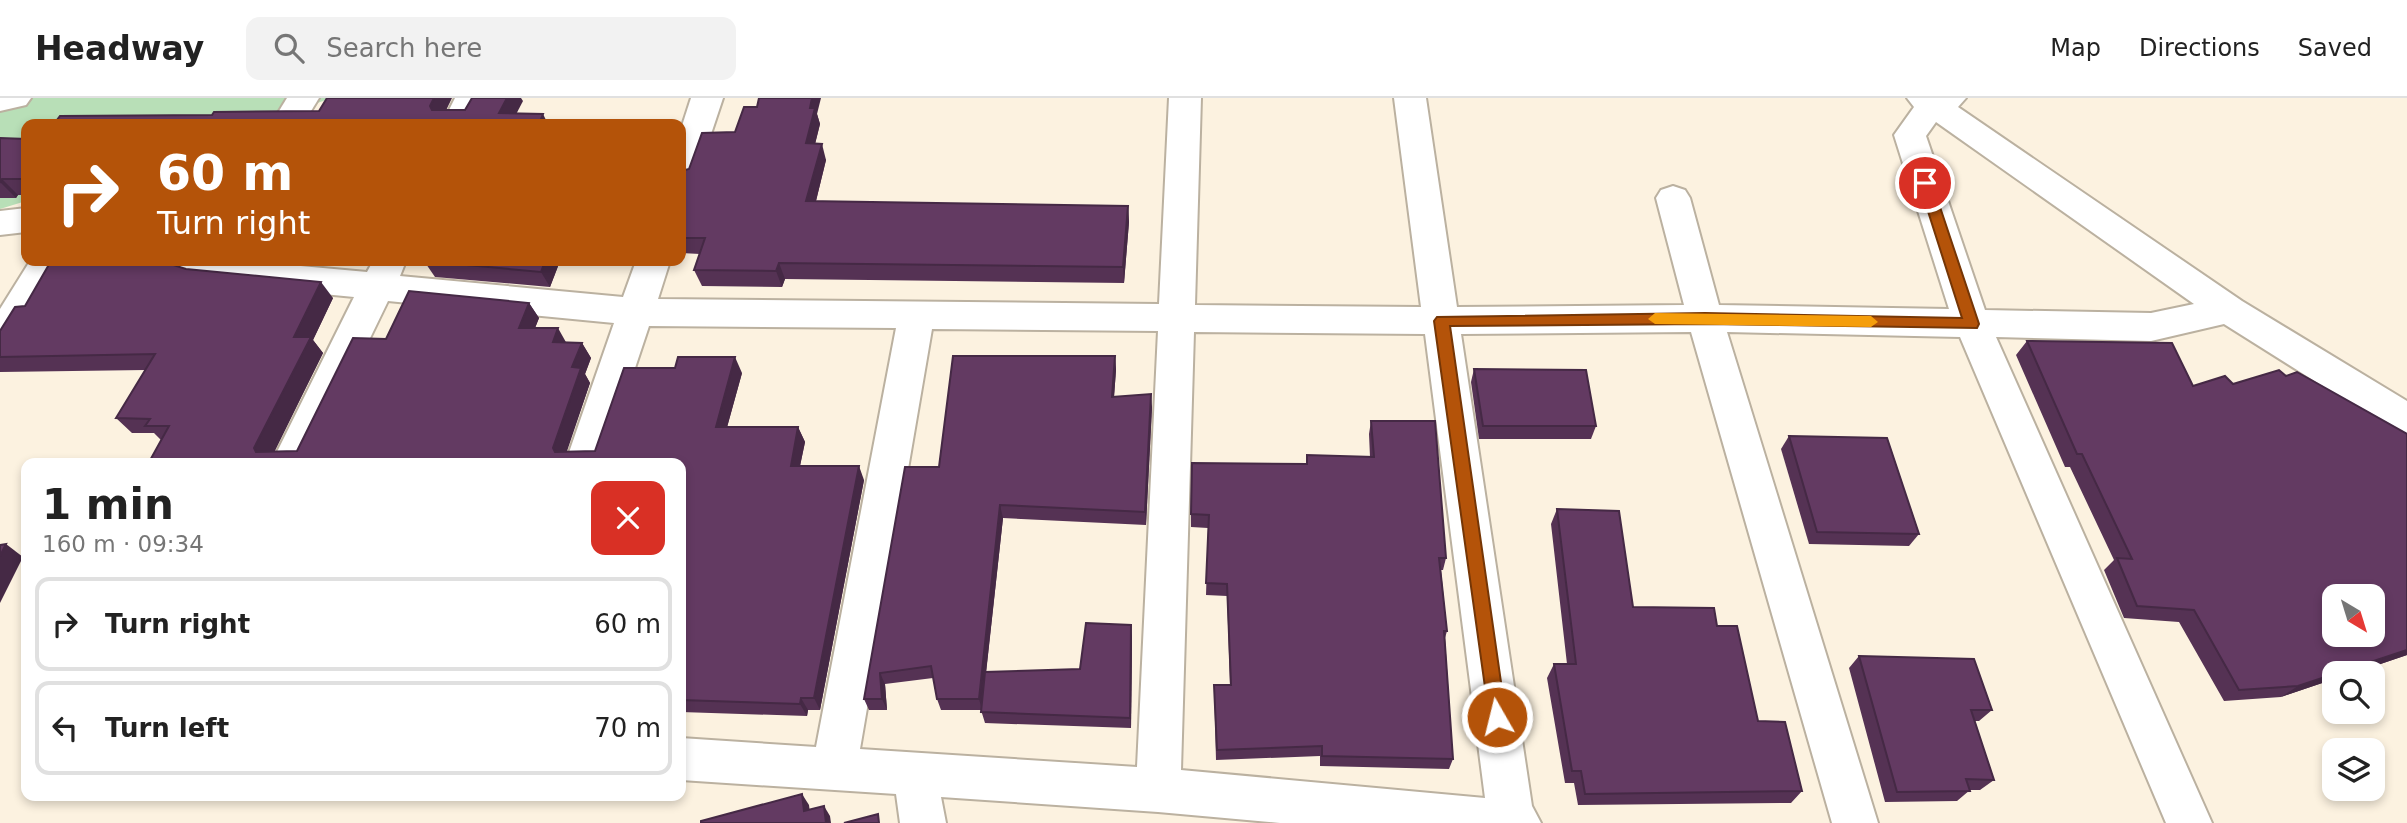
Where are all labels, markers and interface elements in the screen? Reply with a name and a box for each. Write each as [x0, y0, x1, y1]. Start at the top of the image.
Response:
search box [246, 17, 736, 80]
text: Headway [35, 29, 204, 68]
icon: search [270, 29, 308, 67]
text: Search here [326, 33, 482, 63]
text: Map [2050, 34, 2101, 62]
text: Directions [2139, 34, 2260, 62]
text: Saved [2298, 34, 2372, 62]
text: 60 m [157, 145, 293, 202]
icon: right [42, 147, 133, 238]
pin [1895, 153, 1955, 213]
icon: arrive [1906, 164, 1944, 202]
text: Turn right [157, 204, 310, 242]
text: 1 min [42, 480, 174, 529]
button: close [591, 481, 665, 555]
text: 160 m · 09:34 [42, 531, 204, 557]
north arrow [2322, 584, 2385, 648]
map controls [2322, 584, 2385, 801]
icon: right [46, 605, 84, 643]
text: Turn right [105, 609, 250, 639]
text: 60 m [594, 609, 661, 639]
button: search [2322, 661, 2385, 724]
position arrow [1460, 680, 1534, 754]
icon: left [46, 709, 84, 747]
text: Turn left [105, 713, 229, 743]
text: 70 m [594, 713, 661, 743]
button: layers [2322, 738, 2385, 801]

